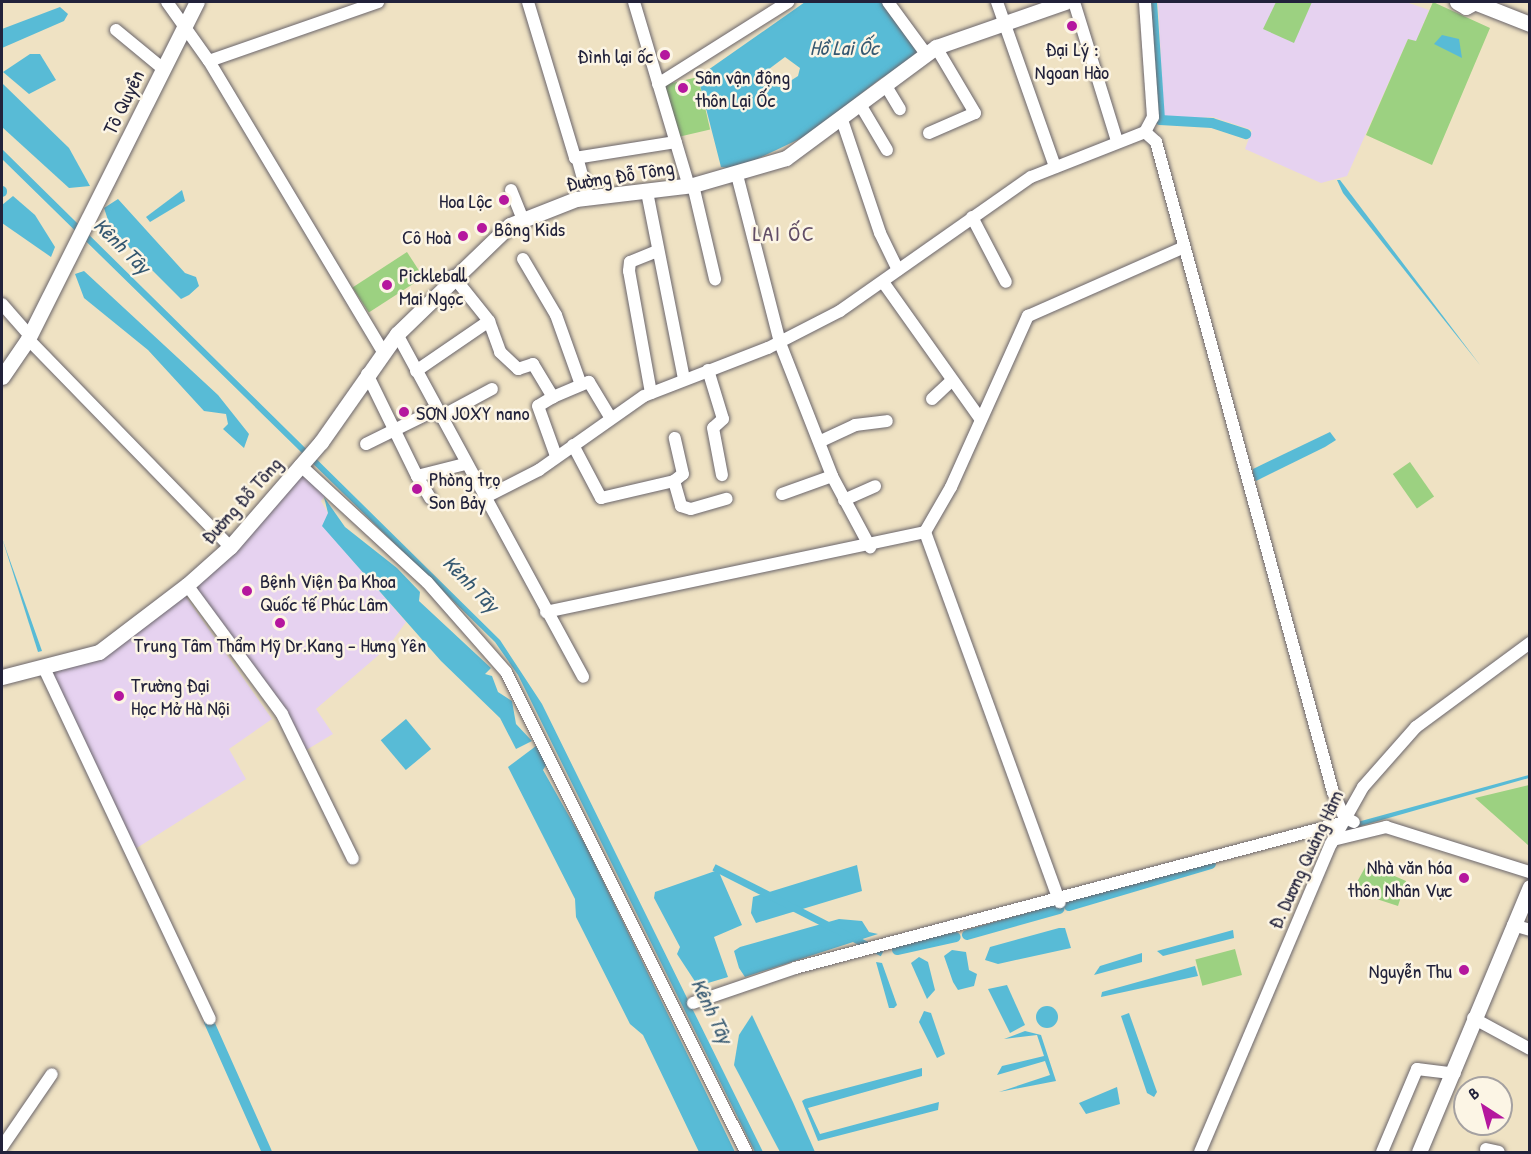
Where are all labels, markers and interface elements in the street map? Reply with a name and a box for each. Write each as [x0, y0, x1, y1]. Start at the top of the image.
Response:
marker: Đại Lý : Ngoan Hào [1065, 19, 1079, 33]
water label: Hồ Lai Ốc [810, 35, 878, 61]
place label: Đại Lý : Ngoan Hào [1035, 36, 1109, 83]
place label: Đình lại ốc [577, 43, 653, 67]
marker: Đình lại ốc [658, 48, 672, 62]
place label: Sân vận động thôn Lại Ốc [695, 64, 790, 111]
street label: Tô Quyền [97, 66, 149, 138]
marker: Sân vận động thôn Lại Ốc [676, 81, 690, 95]
street label: Đường Đỗ Tông [564, 155, 676, 195]
place label: Hoa Lộc [439, 188, 492, 212]
marker: Hoa Lộc [497, 193, 511, 207]
water label: Kênh Tây [88, 213, 156, 279]
place label: Bông Kids [494, 216, 565, 240]
marker: Bông Kids [475, 221, 489, 235]
district label: LAI ỐC [753, 221, 815, 247]
place label: Cô Hoà [402, 224, 451, 248]
marker: Cô Hoà [456, 229, 470, 243]
place label: Pickleball Mai Ngọc [399, 262, 467, 309]
marker: Pickleball Mai Ngọc [380, 278, 394, 292]
place label: SƠN JOXY nano [416, 400, 529, 424]
marker: SƠN JOXY nano [397, 405, 411, 419]
street label: Đường Đỗ Tông [196, 452, 286, 548]
place label: Phòng trọ Son Bảy [429, 466, 500, 513]
marker: Phòng trọ Son Bảy [410, 482, 424, 496]
water label: Kênh Tây [438, 551, 504, 617]
place label: Bệnh Viện Đa Khoa Quốc tế Phúc Lâm [260, 568, 396, 615]
marker: Bệnh Viện Đa Khoa Quốc tế Phúc Lâm [238, 582, 256, 600]
marker: Trung Tâm Thẩm Mỹ Dr.Kang - Hưng Yên [273, 616, 287, 630]
place label: Trung Tâm Thẩm Mỹ Dr.Kang - Hưng Yên [134, 632, 426, 656]
place label: Trường Đại Học Mở Hà Nội [131, 672, 230, 719]
marker: Trường Đại Học Mở Hà Nội [112, 689, 126, 703]
street label: Đ. Dương Quảng Hàm [1262, 786, 1348, 932]
place label: Nhà văn hóa thôn Nhân Vực [1348, 855, 1452, 902]
marker: Nhà văn hóa thôn Nhân Vực [1457, 871, 1471, 885]
place label: Nguyễn Thu [1369, 958, 1452, 982]
marker: Nguyễn Thu [1457, 963, 1471, 977]
water label: Kênh Tây [685, 974, 739, 1048]
north arrow [1453, 1076, 1513, 1136]
text: B [1464, 1082, 1483, 1104]

